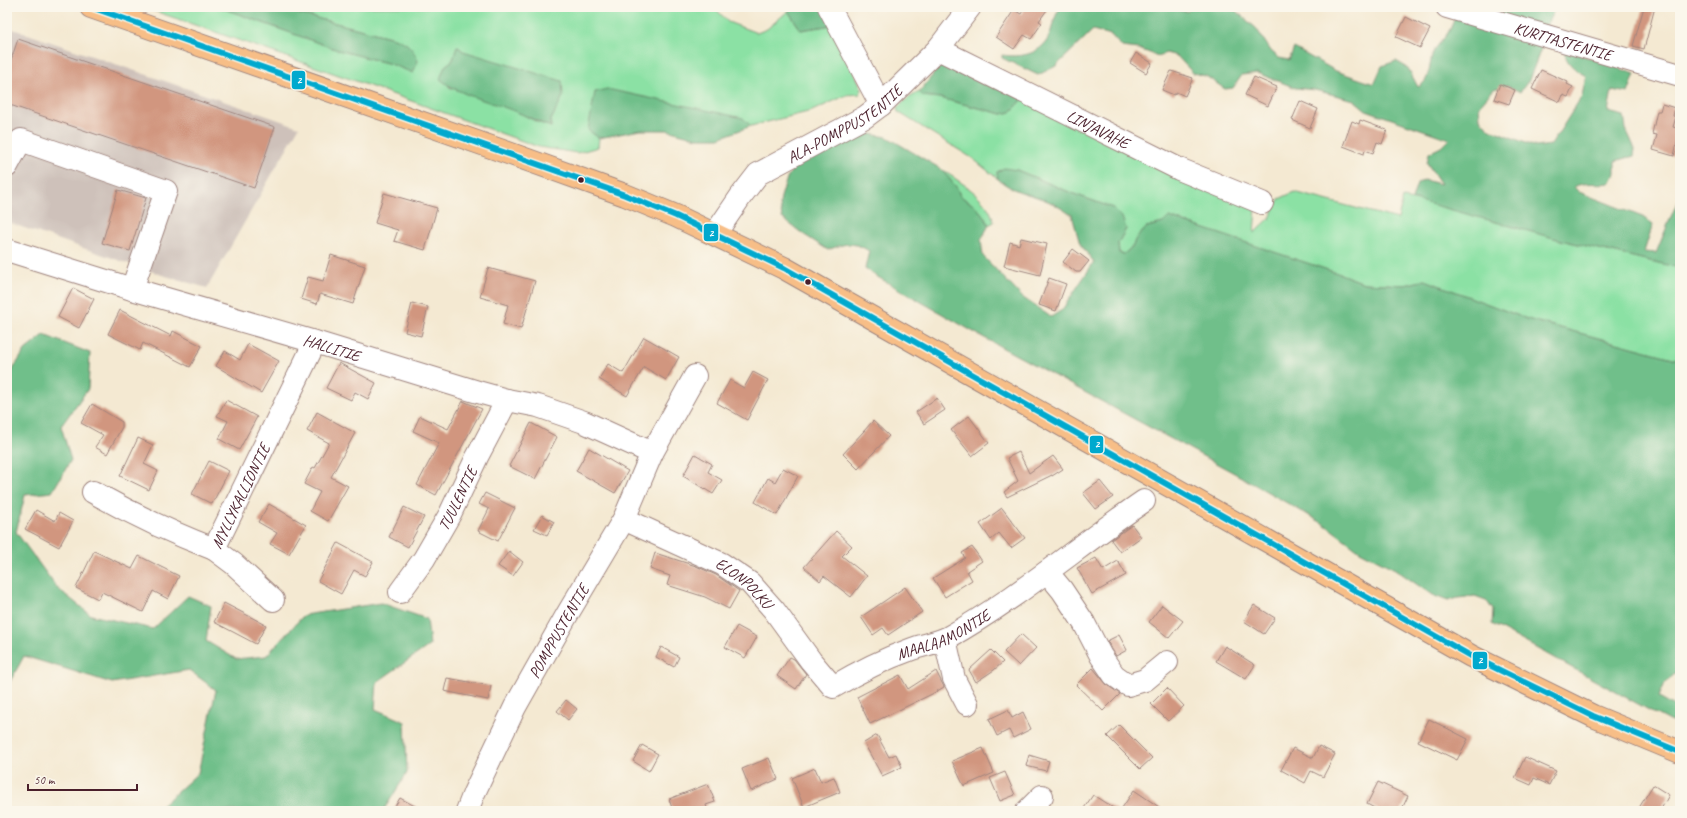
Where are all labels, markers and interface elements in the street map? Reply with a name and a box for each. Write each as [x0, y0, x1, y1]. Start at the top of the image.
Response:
street label: KURTTASTENTIE [1512, 18, 1616, 66]
line badge: 2 [291, 70, 306, 90]
text: 2 [297, 73, 303, 87]
street label: ALA-POMPPUSTENTIE [784, 79, 908, 168]
street label: LINJAVAHE [1063, 106, 1135, 155]
unlabelled marker [576, 175, 586, 185]
line badge: 2 [703, 223, 719, 242]
text: 2 [709, 226, 715, 240]
unlabelled marker [803, 277, 813, 287]
street label: HALLITIE [301, 330, 365, 367]
line badge: 2 [1089, 435, 1104, 454]
text: 2 [1095, 437, 1101, 451]
street label: MYLLYKALLIONTIE [207, 439, 276, 552]
street label: TUULENTIE [434, 462, 483, 534]
street label: ELONPOLKU [712, 553, 779, 615]
street label: POMPPUSTENTIE [524, 579, 595, 682]
street label: MAALAAMONTIE [894, 604, 996, 665]
line badge: 2 [1472, 651, 1488, 670]
text: 2 [1478, 653, 1484, 667]
scale bar [28, 766, 137, 792]
text: 50 m [34, 772, 56, 788]

